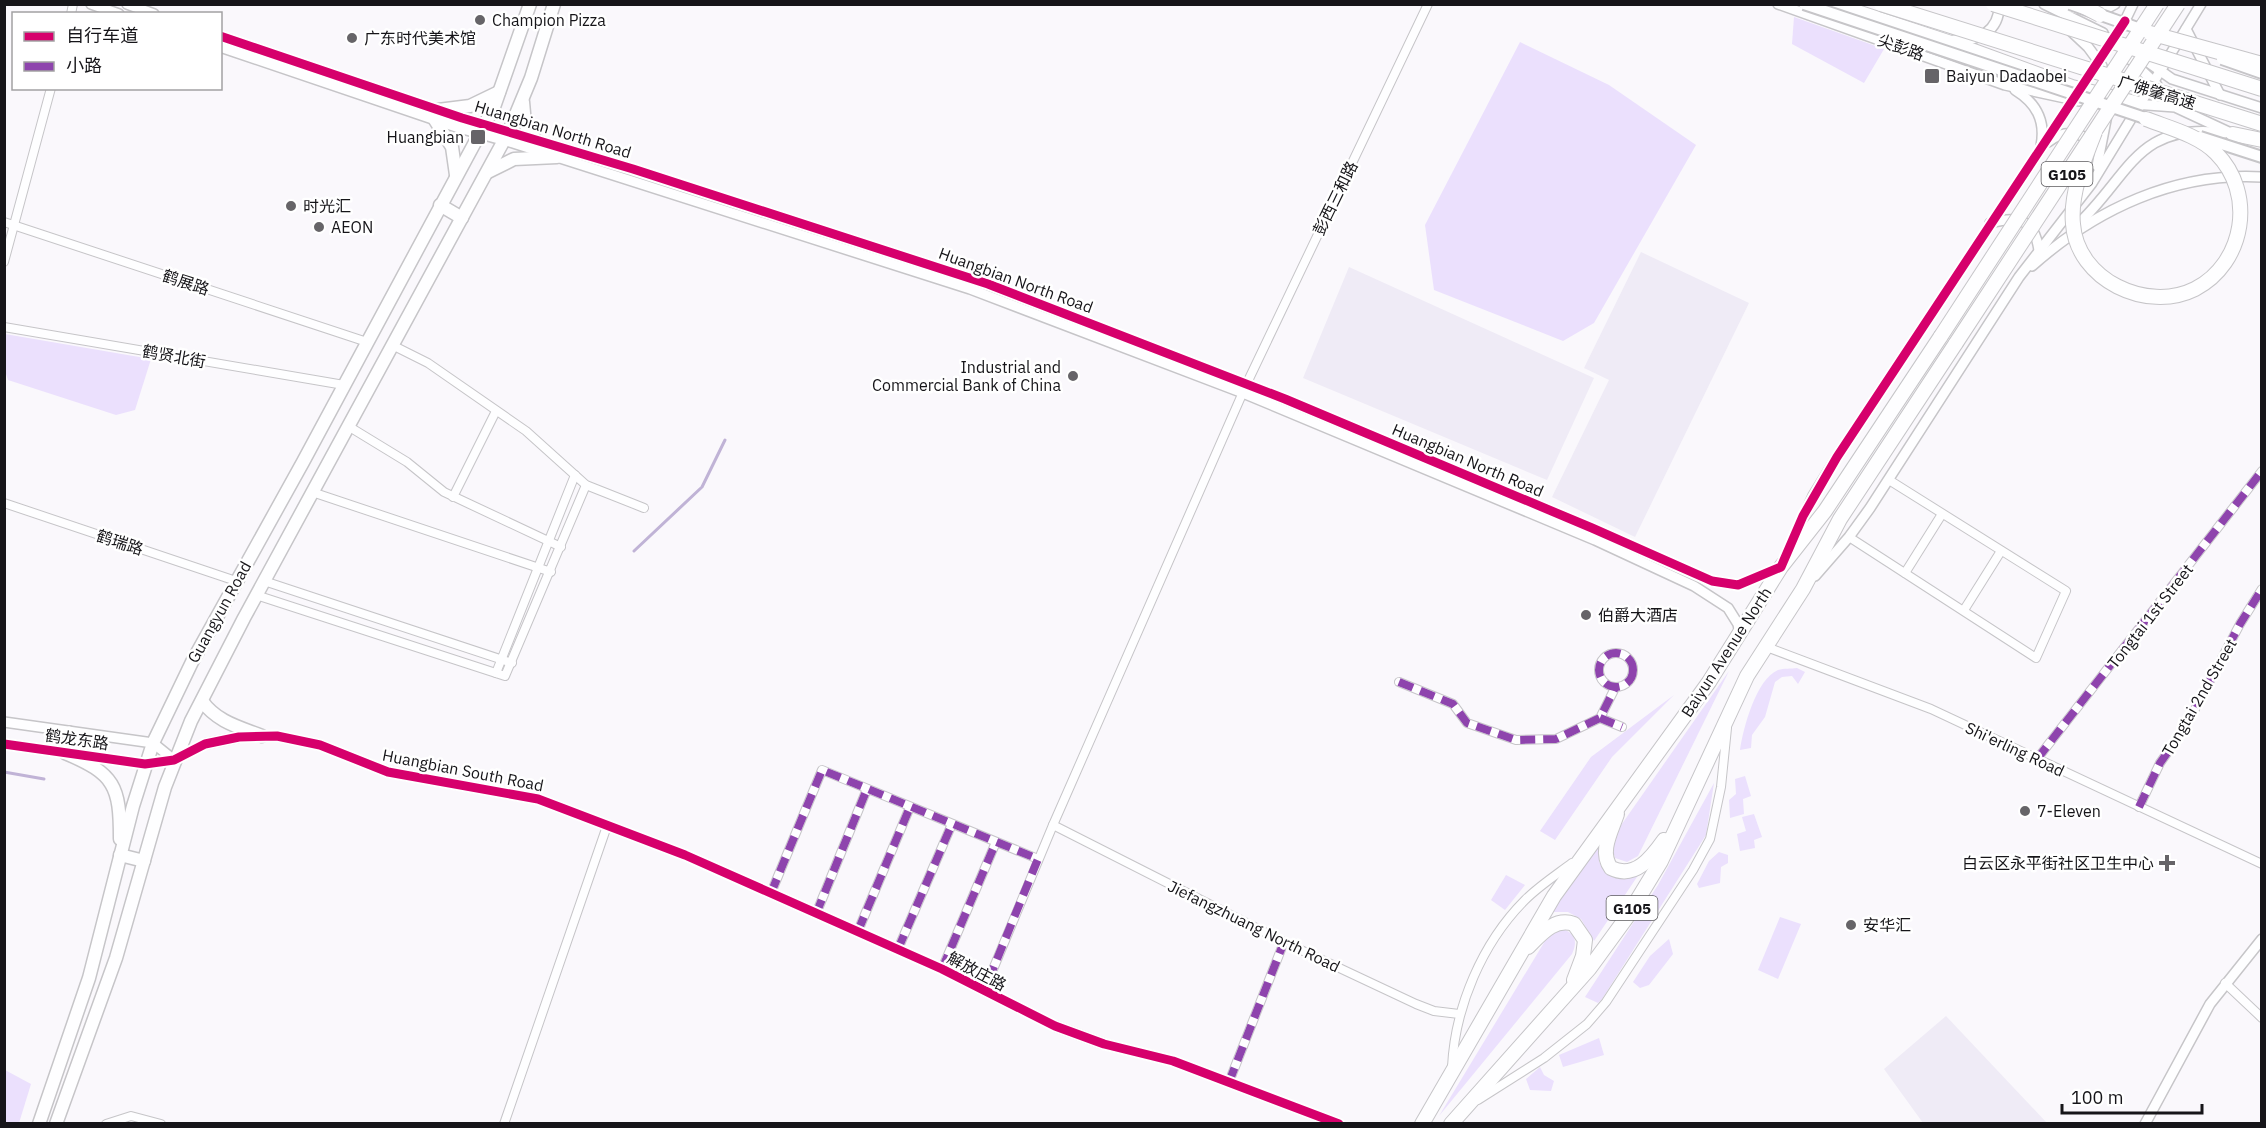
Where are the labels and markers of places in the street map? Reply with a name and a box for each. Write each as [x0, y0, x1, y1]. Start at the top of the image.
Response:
place label: Champion Pizza [492, 10, 606, 30]
marker: Champion Pizza [473, 13, 487, 27]
place label: 广东时代美术馆 [364, 28, 476, 48]
marker: 广东时代美术馆 [345, 31, 359, 45]
place label: Baiyun Dadaobei [1946, 66, 2067, 86]
marker: Baiyun Dadaobei [1923, 67, 1941, 85]
place label: Huangbian [387, 127, 464, 147]
marker: Huangbian [469, 128, 487, 146]
place label: 时光汇 [303, 196, 351, 216]
marker: 时光汇 [284, 199, 298, 213]
place label: AEON [331, 217, 373, 237]
marker: AEON [312, 220, 326, 234]
place label: Industrial and Commercial Bank of China [872, 357, 1061, 395]
marker: Industrial and Commercial Bank of China [1066, 369, 1080, 383]
place label: 伯爵大酒店 [1598, 605, 1678, 625]
marker: 伯爵大酒店 [1579, 608, 1593, 622]
place label: 7-Eleven [2037, 801, 2101, 821]
marker: 7-Eleven [2018, 804, 2032, 818]
place label: 白云区永平街社区卫生中心 [1962, 853, 2154, 873]
marker: 白云区永平街社区卫生中心 [2158, 854, 2176, 872]
place label: 安华汇 [1863, 915, 1911, 935]
marker: 安华汇 [1844, 918, 1858, 932]

